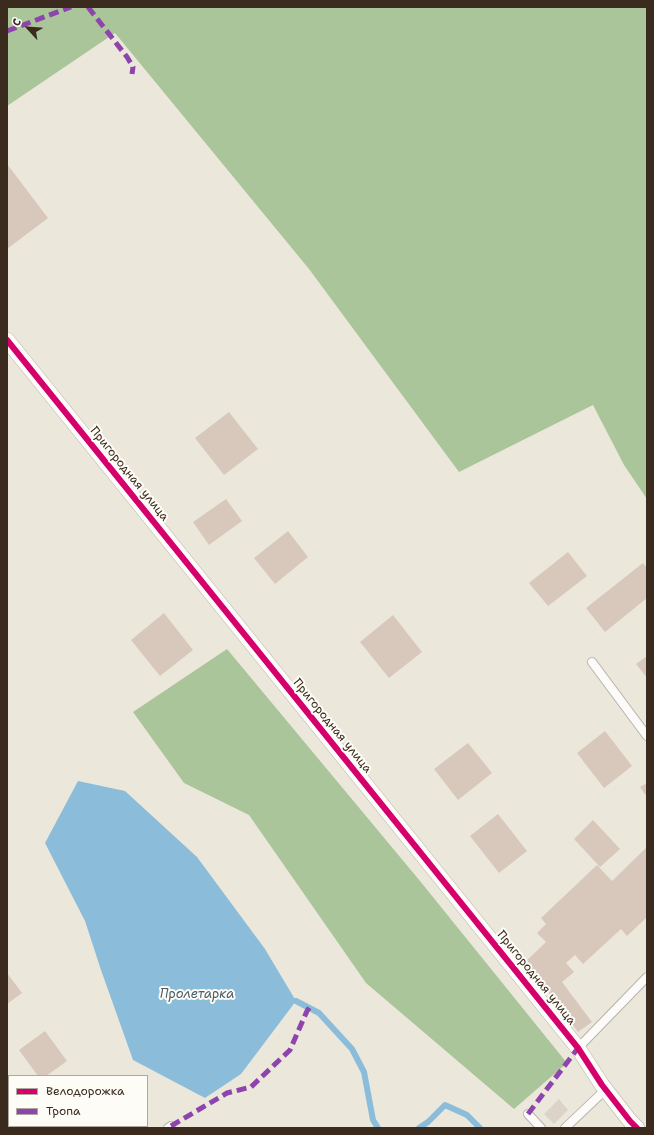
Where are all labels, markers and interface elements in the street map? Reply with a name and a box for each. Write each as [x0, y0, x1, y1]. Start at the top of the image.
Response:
north arrow [8, 8, 48, 48]
text: С [9, 16, 25, 29]
street label: Пригородная улица [87, 424, 171, 524]
street label: Пригородная улица [290, 676, 374, 776]
street label: Пригородная улица [494, 928, 578, 1028]
water label: Пролетарка [160, 987, 234, 1003]
legend [8, 1075, 148, 1127]
text: Велодорожка [46, 1083, 124, 1099]
text: Тропа [46, 1103, 80, 1119]

